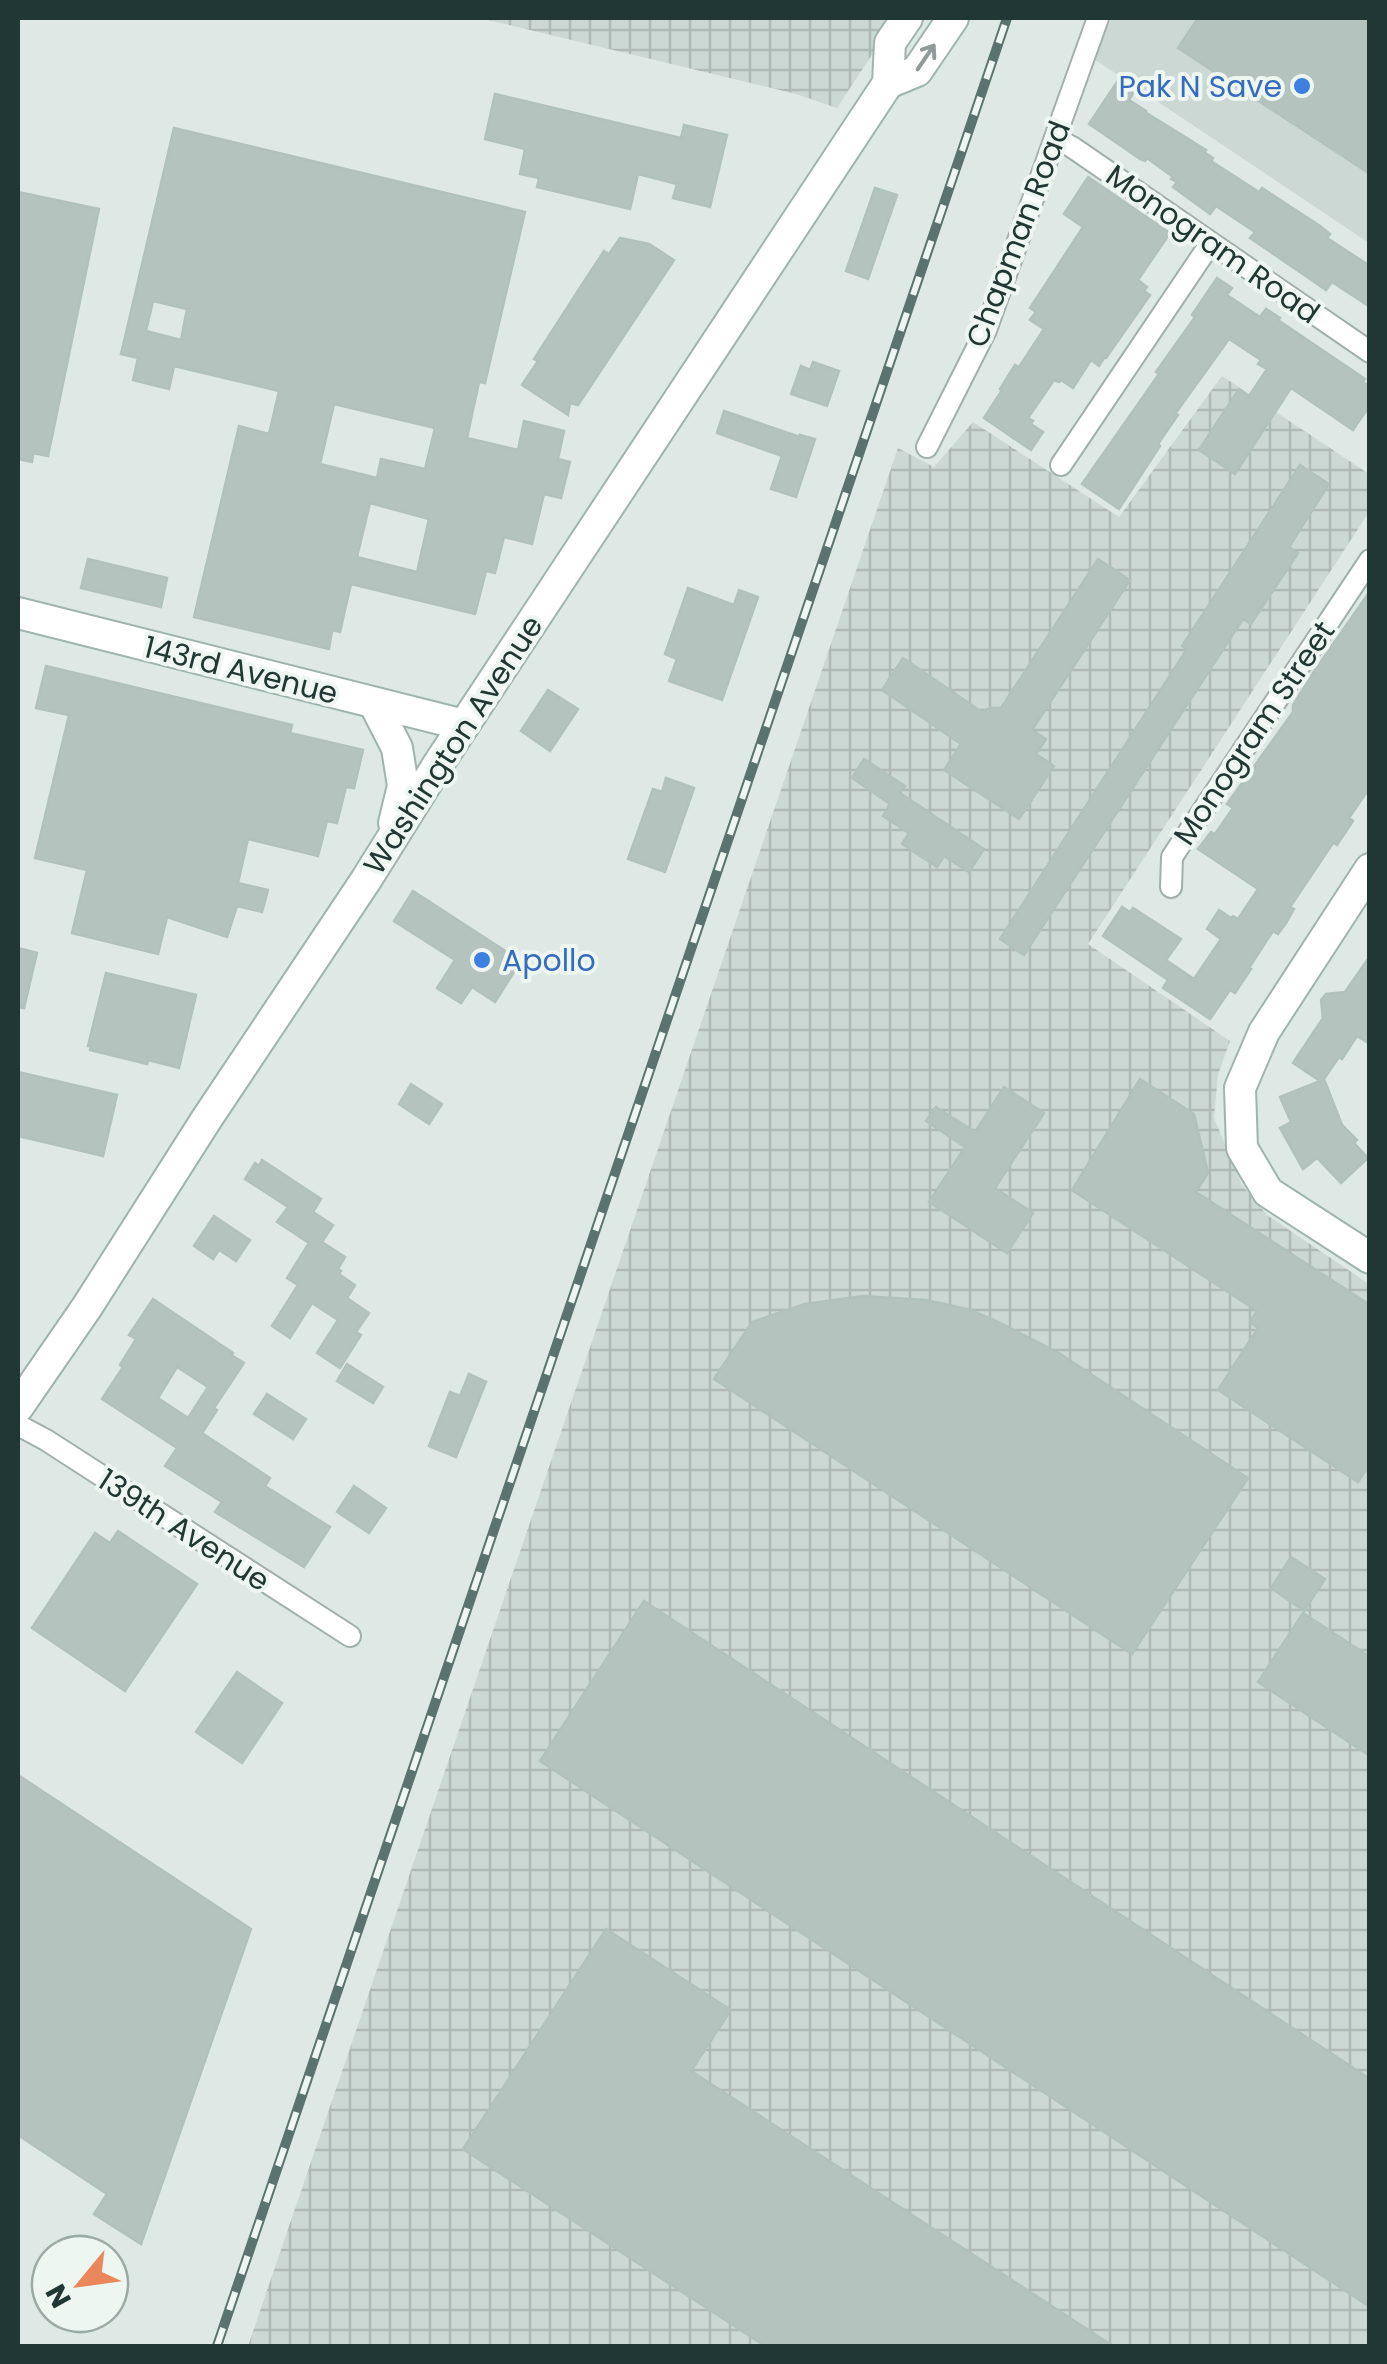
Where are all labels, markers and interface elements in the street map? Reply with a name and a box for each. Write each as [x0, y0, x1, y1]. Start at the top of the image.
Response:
one-way arrow [915, 44, 936, 72]
place label: Pak N Save [1118, 65, 1282, 108]
marker: Pak N Save [1291, 75, 1313, 97]
street label: Chapman Road [955, 115, 1081, 353]
street label: Monogram Road [1097, 154, 1329, 334]
street label: Washington Avenue [353, 607, 553, 883]
street label: Monogram Street [1163, 612, 1345, 854]
street label: 143rd Avenue [140, 625, 342, 715]
place label: Apollo [502, 939, 596, 982]
marker: Apollo [471, 949, 493, 971]
street label: 139th Avenue [90, 1458, 278, 1602]
north arrow [30, 2234, 130, 2334]
text: N [36, 2277, 81, 2315]

